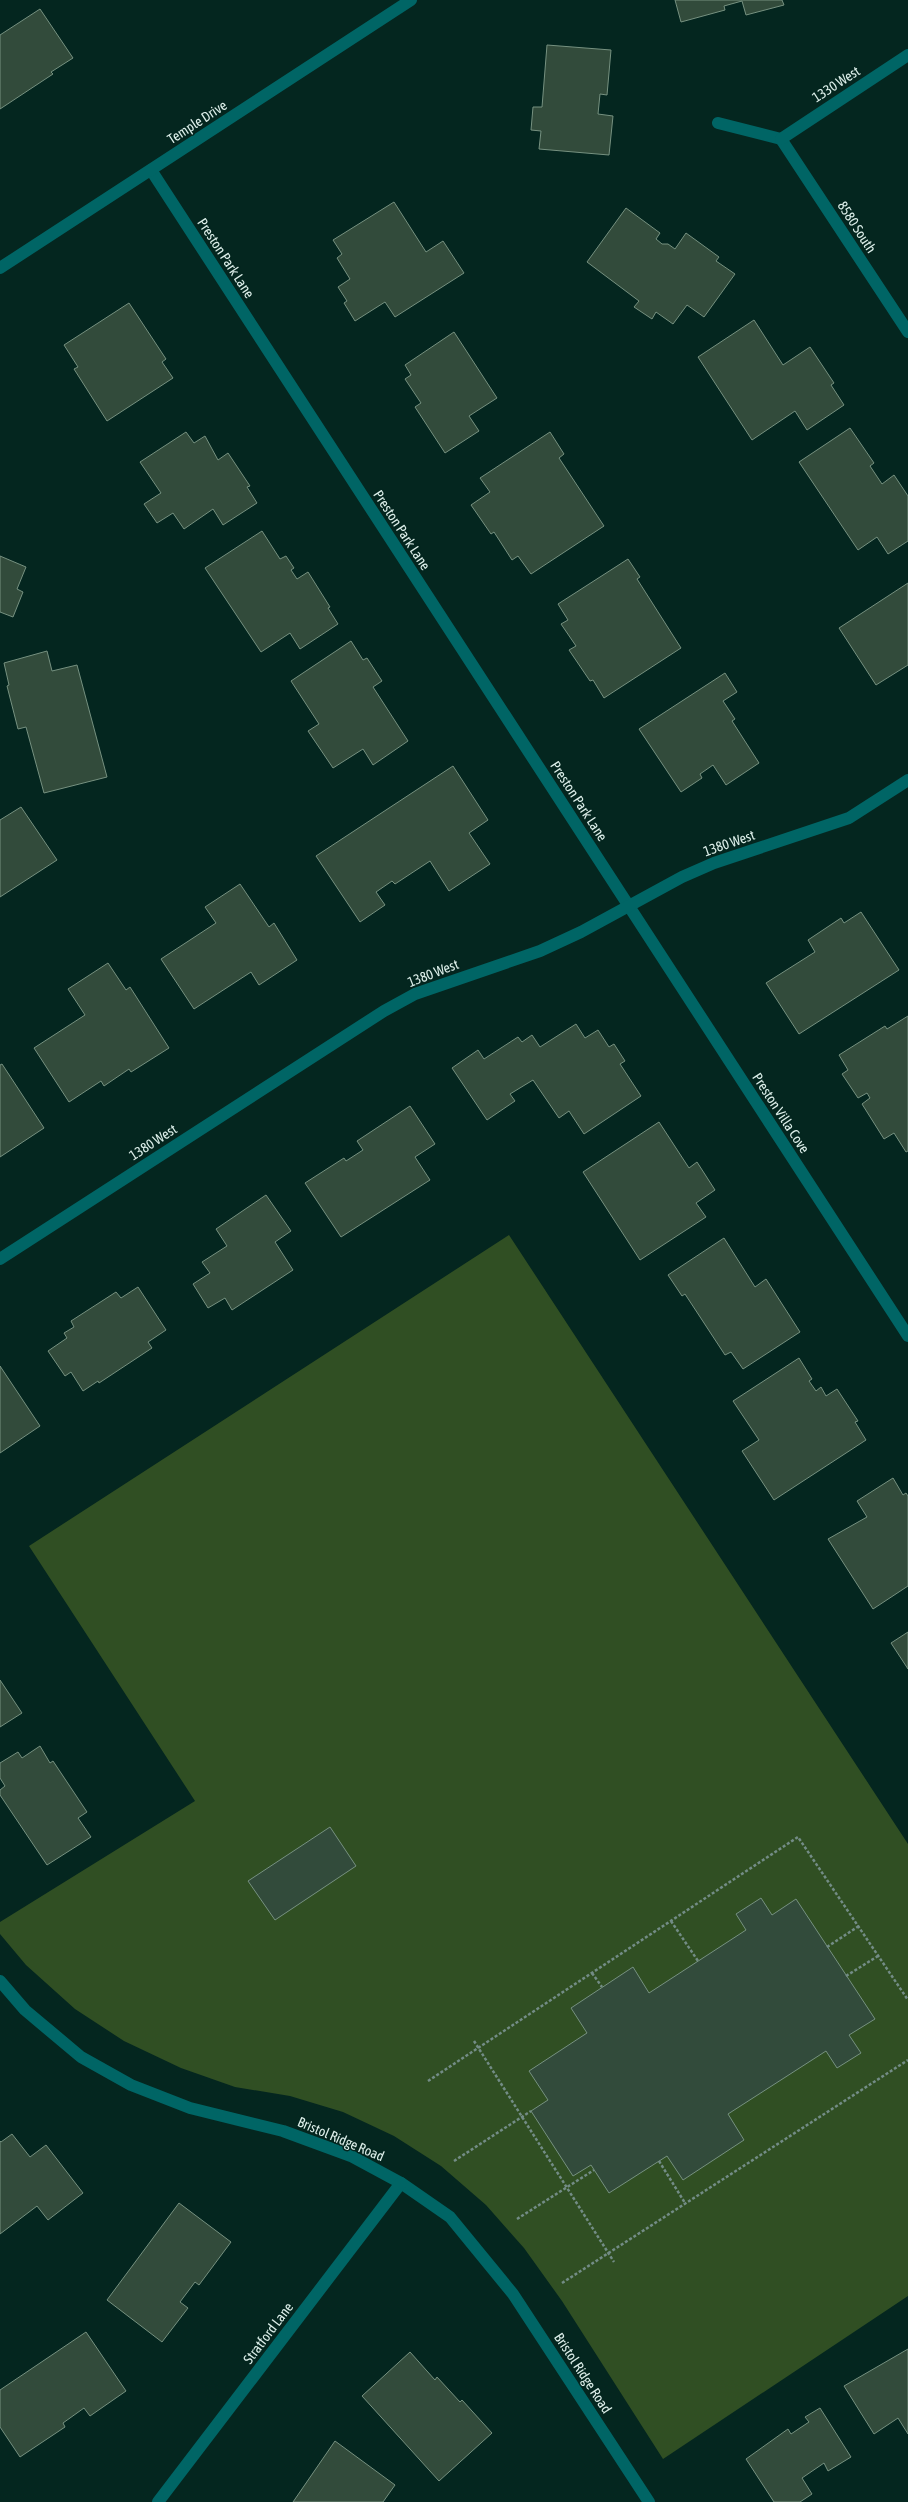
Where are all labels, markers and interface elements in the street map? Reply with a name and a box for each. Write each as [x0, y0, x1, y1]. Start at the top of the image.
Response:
street label: 1330 West [809, 63, 863, 105]
street label: Temple Drive [164, 97, 230, 147]
street label: 8580 South [834, 198, 880, 256]
street label: Preston Park Lane [194, 215, 258, 301]
street label: Preston Park Lane [370, 487, 434, 573]
street label: Preston Park Lane [547, 758, 611, 844]
street label: 1380 West [701, 827, 757, 859]
street label: 1380 West [405, 956, 461, 990]
street label: Preston Villa Cove [749, 1070, 813, 1156]
street label: 1380 West [126, 1121, 180, 1163]
street label: Bristol Ridge Road [295, 2114, 387, 2164]
street label: Stratford Lane [240, 2299, 296, 2367]
street label: Bristol Ridge Road [551, 2330, 615, 2416]

